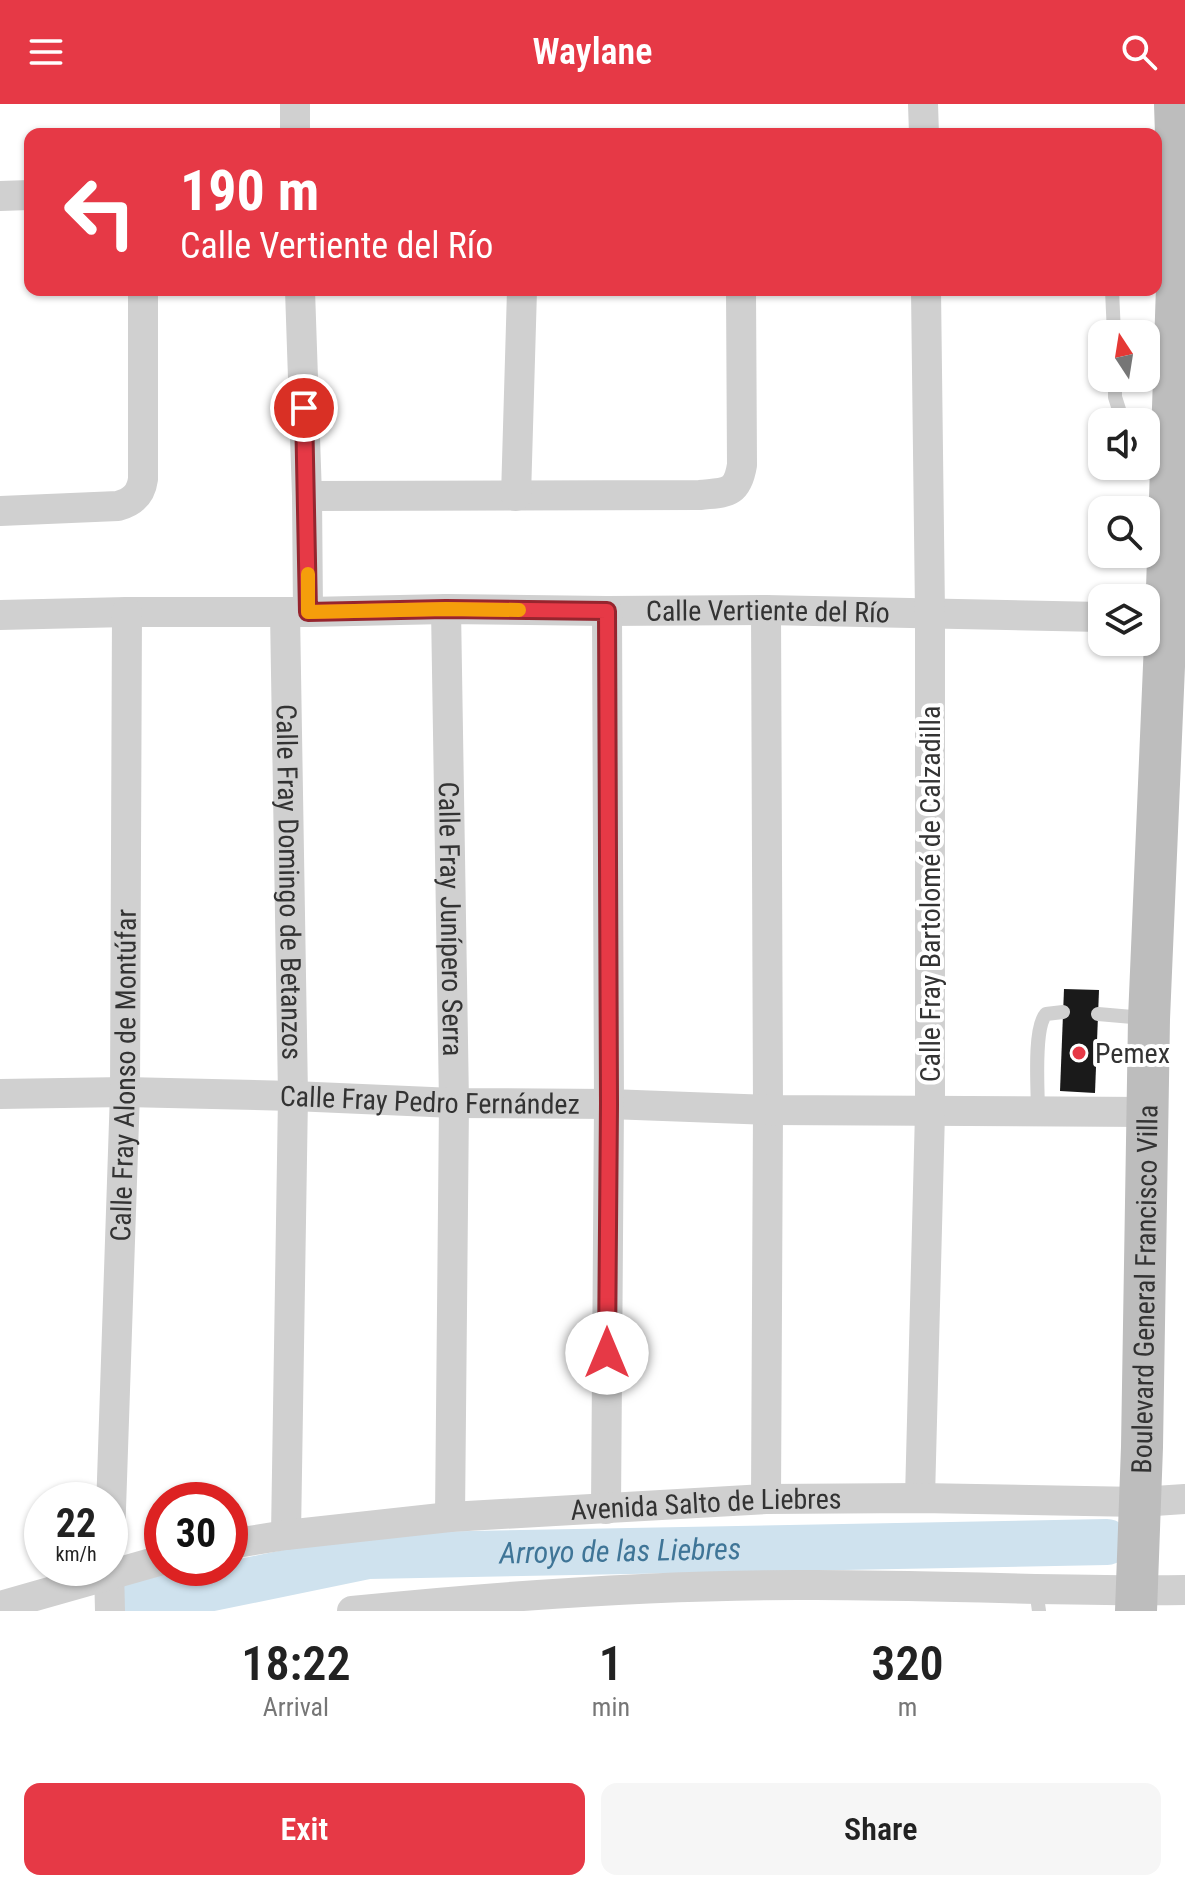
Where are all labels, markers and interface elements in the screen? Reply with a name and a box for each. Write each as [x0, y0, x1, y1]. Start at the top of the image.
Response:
icon: menu [24, 30, 68, 74]
icon: search [1117, 30, 1161, 74]
text: Waylane [533, 31, 652, 73]
text: 190 m [180, 158, 319, 224]
icon: left [48, 160, 152, 264]
text: Calle Vertiente del Río [180, 225, 493, 267]
north arrow [1088, 320, 1160, 392]
map controls [1088, 320, 1160, 656]
pin [270, 374, 338, 442]
icon: arrive [282, 386, 326, 430]
button: sound [1088, 408, 1160, 480]
button: search [1088, 496, 1160, 568]
button: layers [1088, 584, 1160, 656]
street label: Calle Vertiente del Río [646, 594, 890, 630]
street label: Calle Fray Domingo de Betanzos [270, 704, 308, 1060]
street label: Calle Fray Bartolomé de Calzadilla [914, 706, 947, 1082]
street label: Calle Fray Junípero Serra [432, 781, 469, 1057]
street label: Calle Fray Alonso de Montúfar [104, 909, 143, 1242]
place label: Pemex [1095, 1037, 1170, 1070]
marker: Pemex [1070, 1044, 1088, 1062]
street label: Calle Fray Pedro Fernández [280, 1080, 580, 1121]
street label: Boulevard General Francisco Villa [1125, 1104, 1165, 1474]
position arrow [565, 1311, 649, 1395]
speed limit sign: 30 [144, 1482, 248, 1586]
street label: Avenida Salto de Liebres [569, 1483, 842, 1527]
text: 22 [56, 1500, 96, 1547]
water label: Arroyo de las Liebres [498, 1531, 741, 1571]
text: km/h [55, 1542, 97, 1566]
text: 18:22 [241, 1635, 351, 1692]
text: 1 [599, 1635, 623, 1692]
text: 320 [871, 1635, 944, 1692]
text: Arrival [263, 1692, 329, 1722]
text: min [592, 1692, 630, 1722]
text: m [898, 1692, 917, 1722]
button: Exit [24, 1783, 585, 1875]
button: Share [601, 1783, 1161, 1875]

